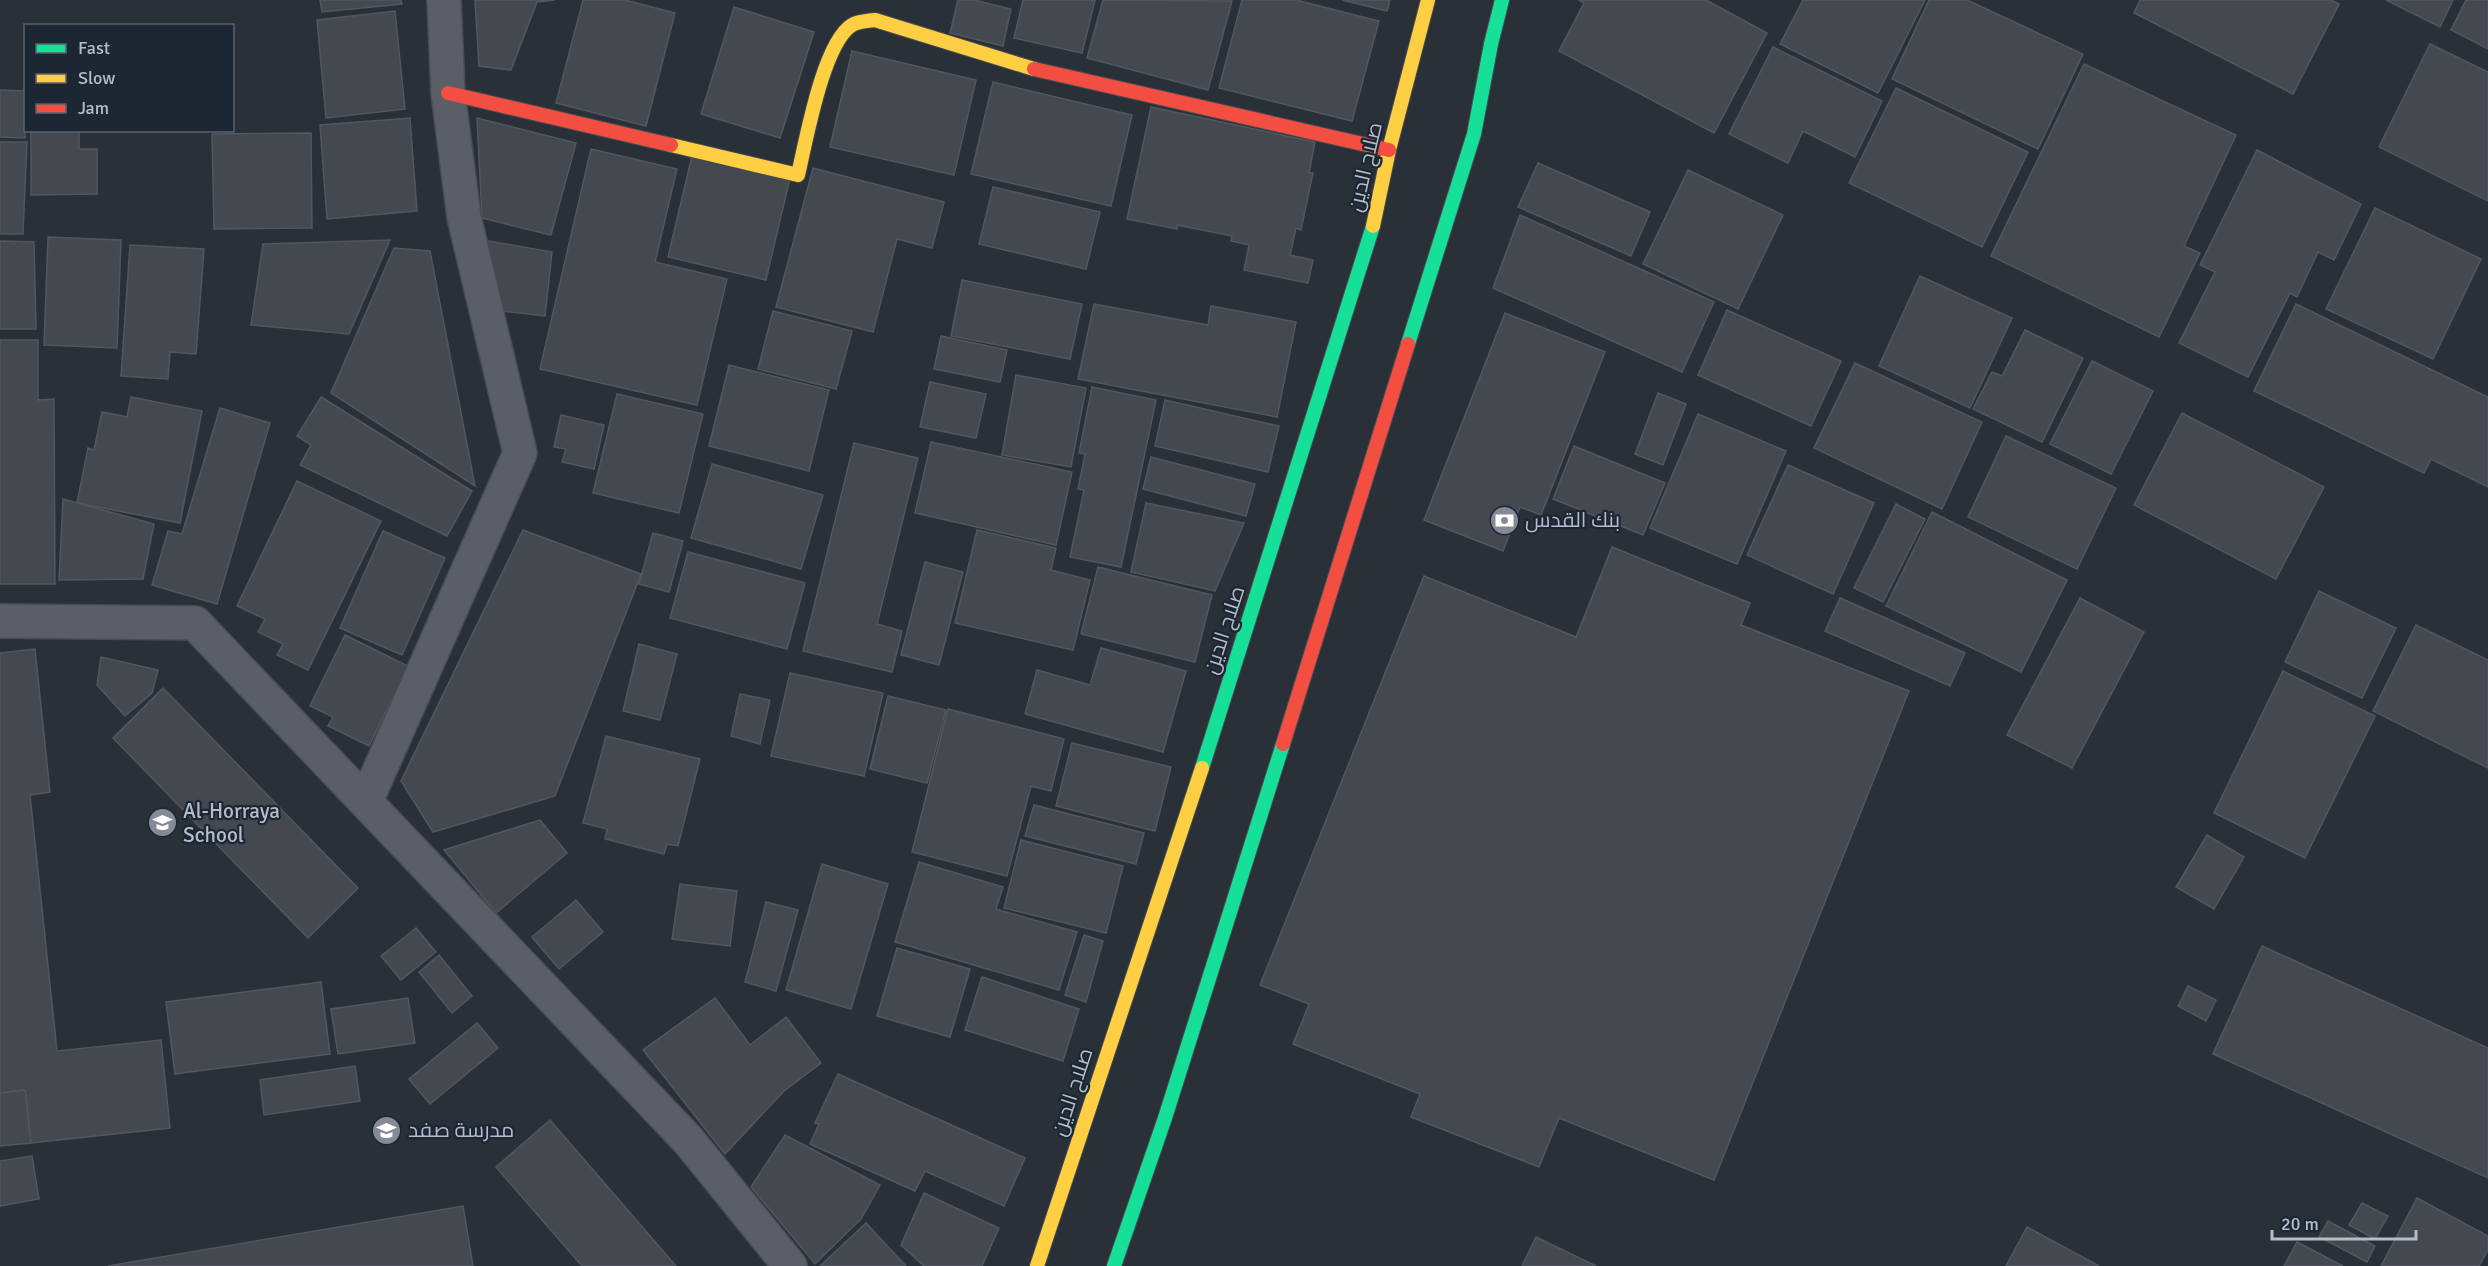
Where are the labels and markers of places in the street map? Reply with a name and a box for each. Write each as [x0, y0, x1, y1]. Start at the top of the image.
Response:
bank icon: بنك القدس [1488, 504, 1520, 536]
place label: بنك القدس [1525, 507, 1620, 533]
place label: Al-Horraya School [183, 798, 280, 848]
school or university icon: Al-Horraya School [146, 807, 178, 839]
school or university icon: مدرسة صفد [371, 1114, 403, 1146]
place label: مدرسة صفد [408, 1117, 514, 1143]

